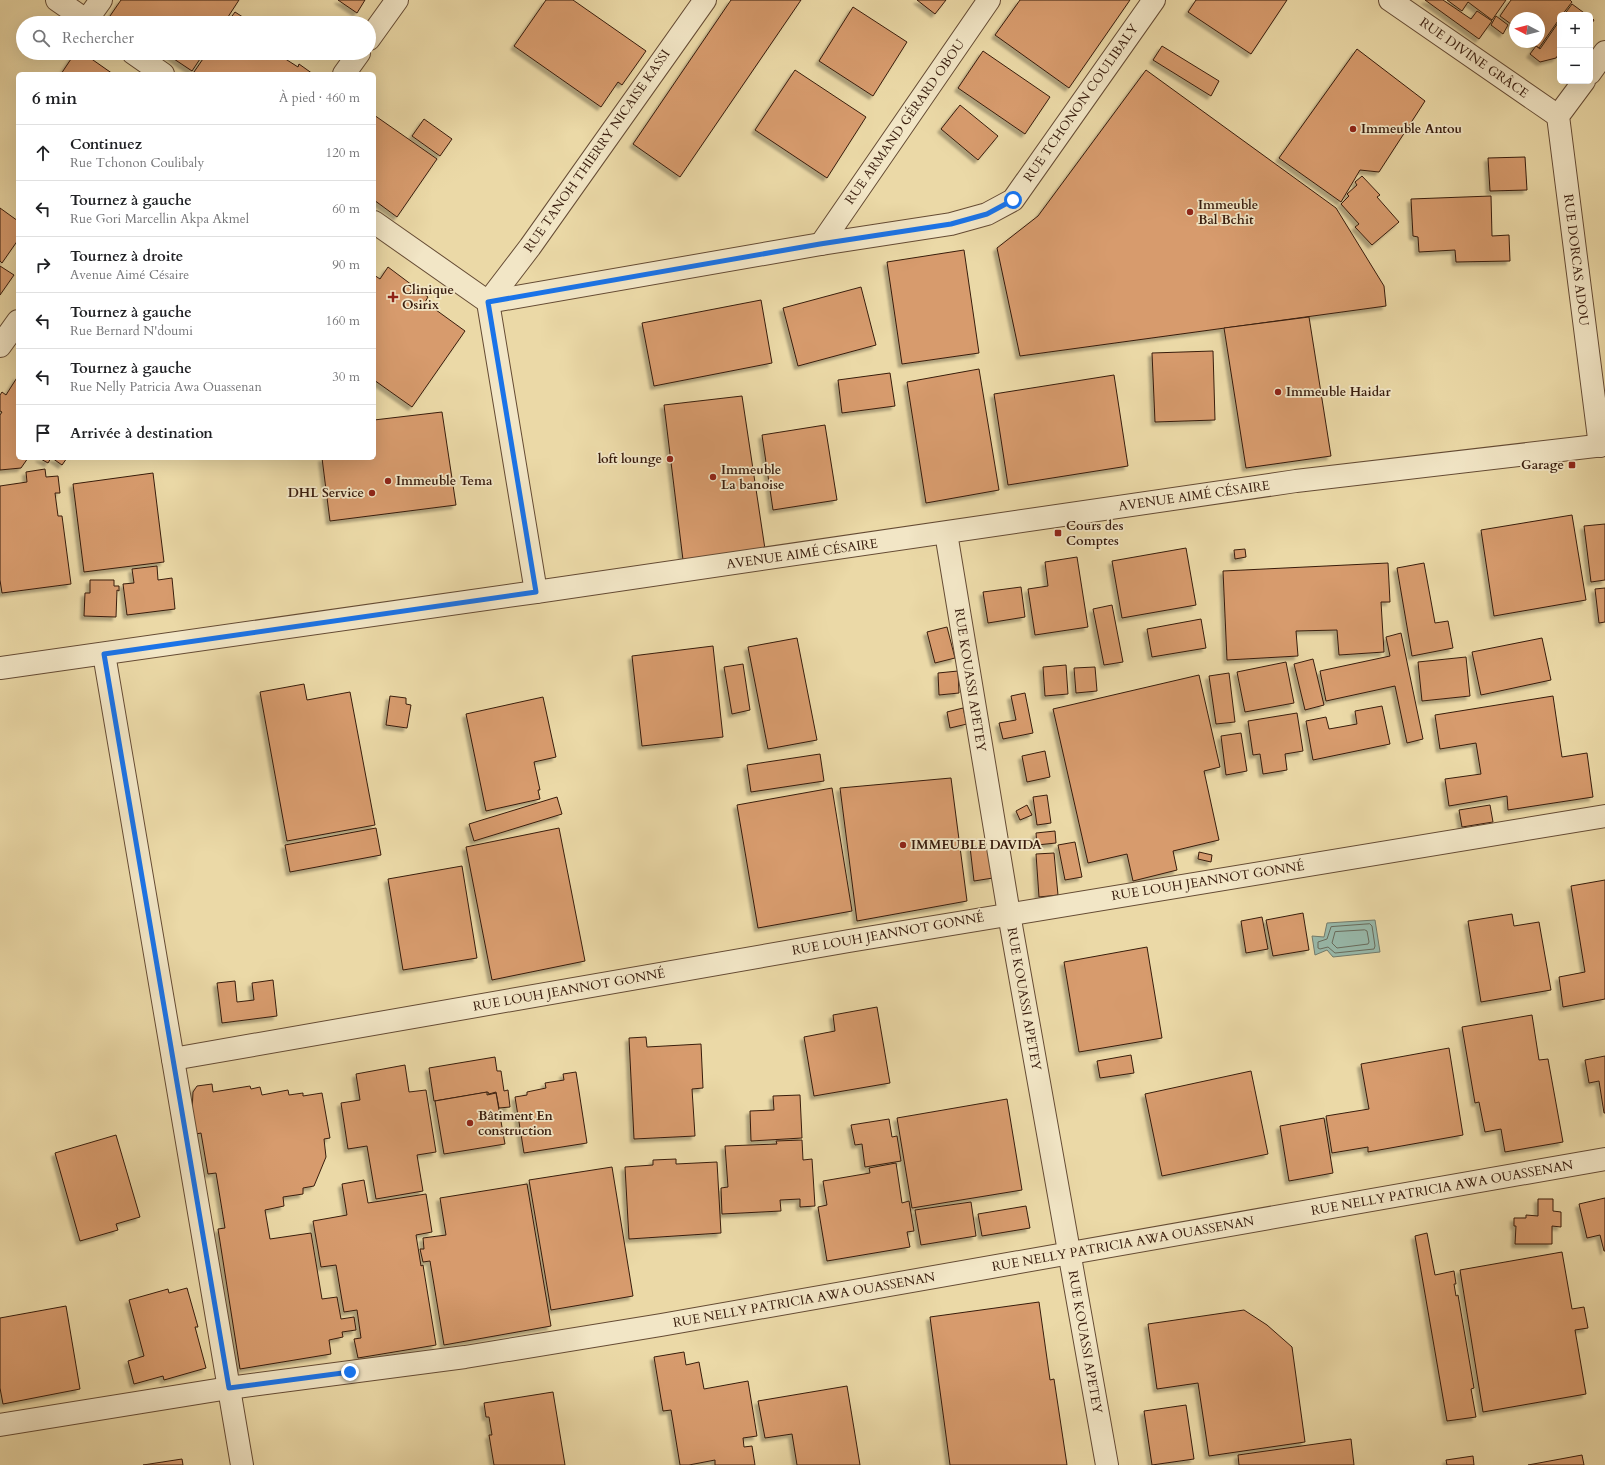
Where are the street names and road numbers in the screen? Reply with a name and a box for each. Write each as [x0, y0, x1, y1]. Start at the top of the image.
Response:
street label: RUE DIVINE GRÂCE [1416, 14, 1532, 102]
street label: RUE TCHONON COULIBALY [1019, 20, 1143, 186]
street label: RUE ARMAND GÉRARD OBOU [841, 36, 969, 208]
street label: RUE TANOH THIERRY NICAISE KASSI [520, 46, 674, 256]
street label: RUE DORCAS ADOU [1559, 193, 1593, 327]
street label: AVENUE AIMÉ CÉSAIRE [1117, 476, 1271, 516]
street label: AVENUE AIMÉ CÉSAIRE [725, 534, 879, 574]
street label: RUE KOUASSI APETEY [950, 607, 990, 753]
street label: RUE LOUH JEANNOT GONNÉ [1110, 857, 1306, 905]
street label: RUE LOUH JEANNOT GONNÉ [790, 908, 986, 960]
street label: RUE KOUASSI APETEY [1003, 926, 1046, 1072]
street label: RUE LOUH JEANNOT GONNÉ [471, 964, 667, 1016]
street label: RUE NELLY PATRICIA AWA OUASSENAN [1309, 1156, 1575, 1220]
street label: RUE NELLY PATRICIA AWA OUASSENAN [990, 1212, 1256, 1276]
street label: RUE NELLY PATRICIA AWA OUASSENAN [671, 1268, 937, 1332]
street label: RUE KOUASSI APETEY [1064, 1269, 1107, 1415]

